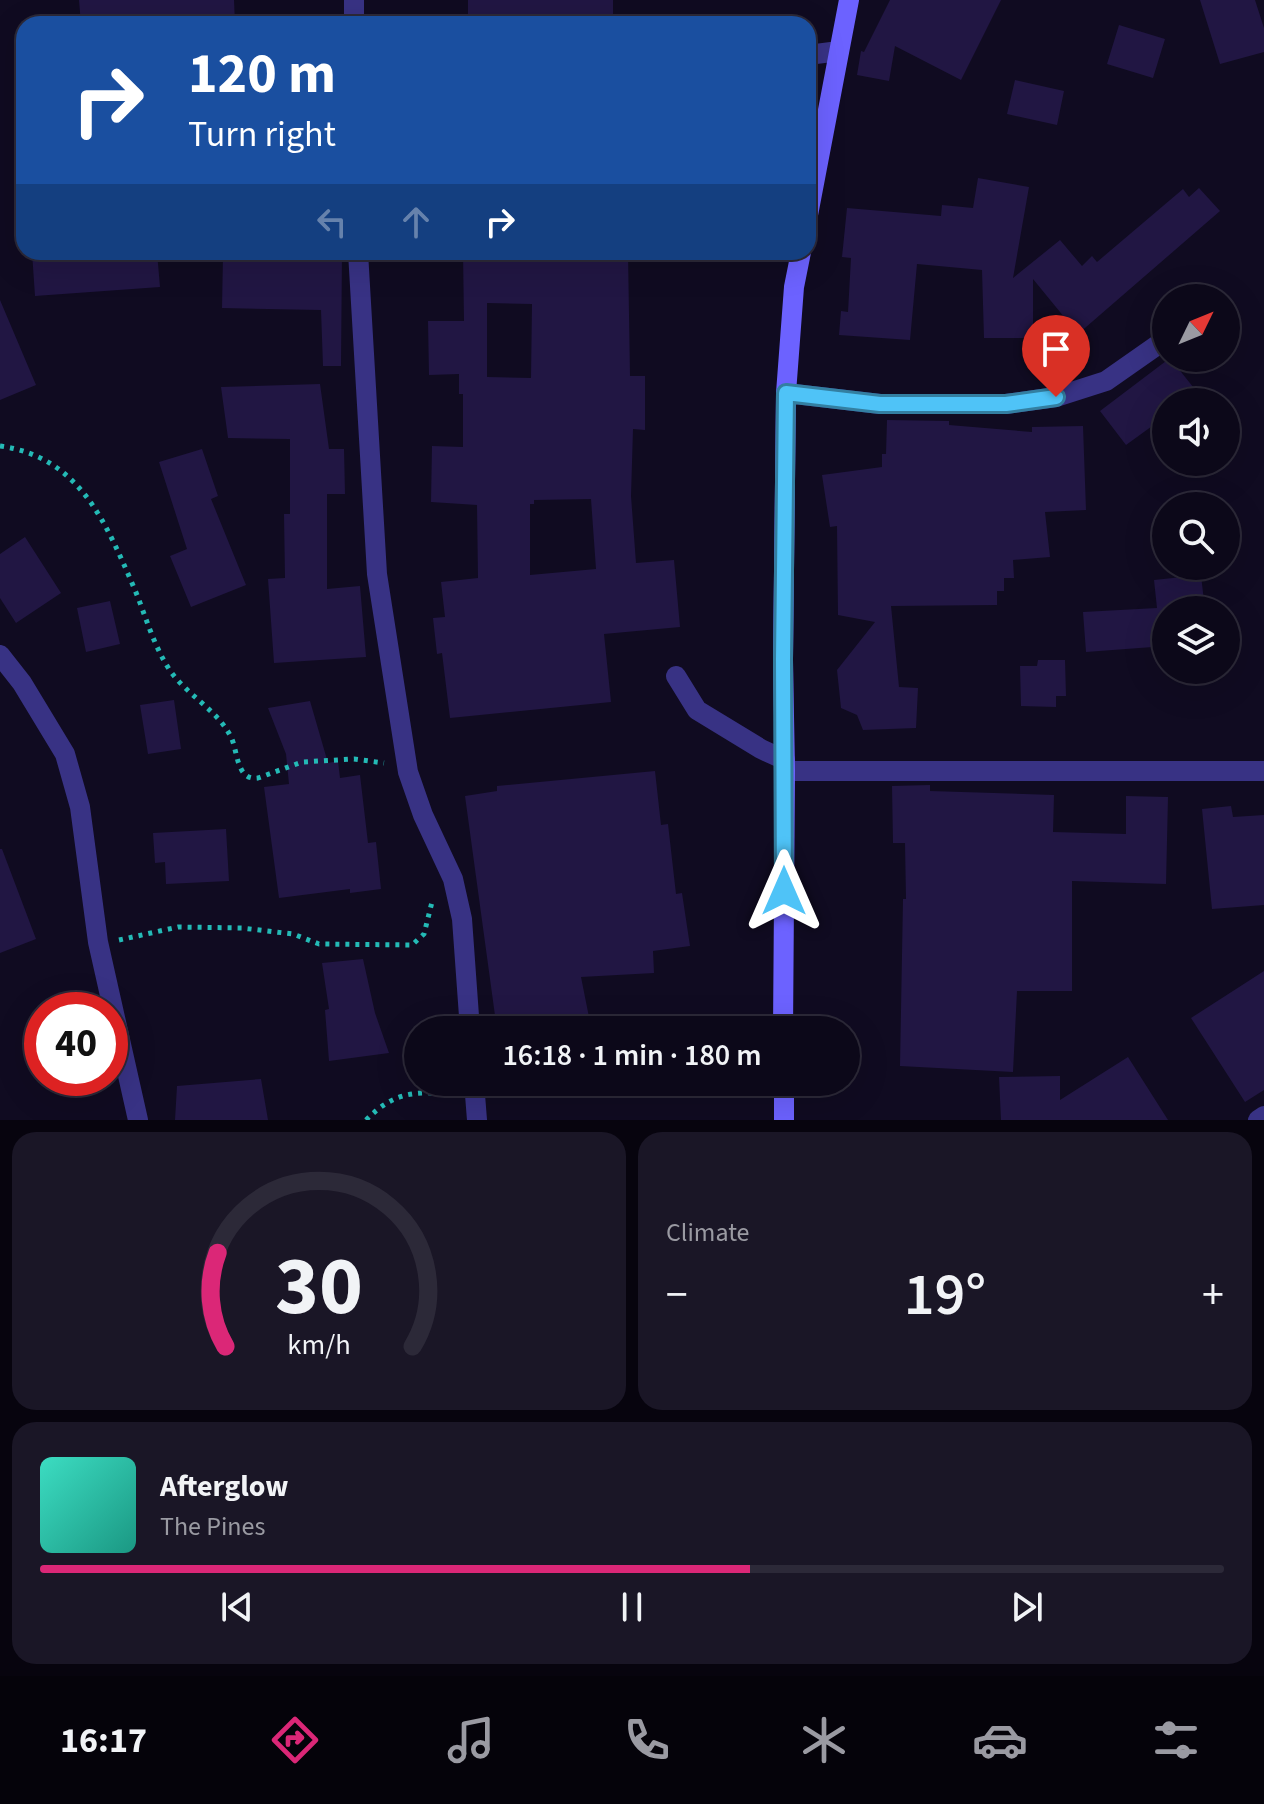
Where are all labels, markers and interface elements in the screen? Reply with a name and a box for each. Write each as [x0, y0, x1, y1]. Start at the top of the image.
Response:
text: 120 m [188, 35, 336, 114]
icon: right [56, 48, 160, 152]
text: Turn right [188, 109, 336, 160]
icon: left [310, 200, 354, 244]
icon: ahead [394, 200, 438, 244]
icon: right [478, 200, 522, 244]
north arrow [1152, 284, 1240, 372]
map controls [1152, 284, 1240, 684]
pin [1022, 315, 1090, 397]
icon: arrive [1034, 327, 1078, 371]
button: sound [1152, 388, 1240, 476]
button: search [1152, 492, 1240, 580]
button: layers [1152, 596, 1240, 684]
position arrow [742, 849, 826, 933]
speed limit sign: 40 [24, 992, 128, 1096]
text: 16:18 · 1 min · 180 m [502, 1034, 762, 1077]
text: Climate [666, 1214, 750, 1251]
text: 30 [275, 1228, 363, 1346]
text: 19° [904, 1253, 986, 1338]
text: − [666, 1264, 688, 1327]
text: + [1202, 1264, 1224, 1327]
text: km/h [287, 1325, 351, 1365]
text: Afterglow [160, 1465, 288, 1508]
text: The Pines [160, 1508, 265, 1545]
icon: previous [215, 1585, 259, 1629]
icon: pause [610, 1585, 654, 1629]
icon: next [1005, 1585, 1049, 1629]
icon: directions [267, 1712, 323, 1768]
icon: music [443, 1712, 499, 1768]
icon: phone [619, 1712, 675, 1768]
icon: climate [796, 1712, 852, 1768]
icon: car [972, 1712, 1028, 1768]
icon: filters [1148, 1712, 1204, 1768]
text: 16:17 [60, 1715, 147, 1766]

